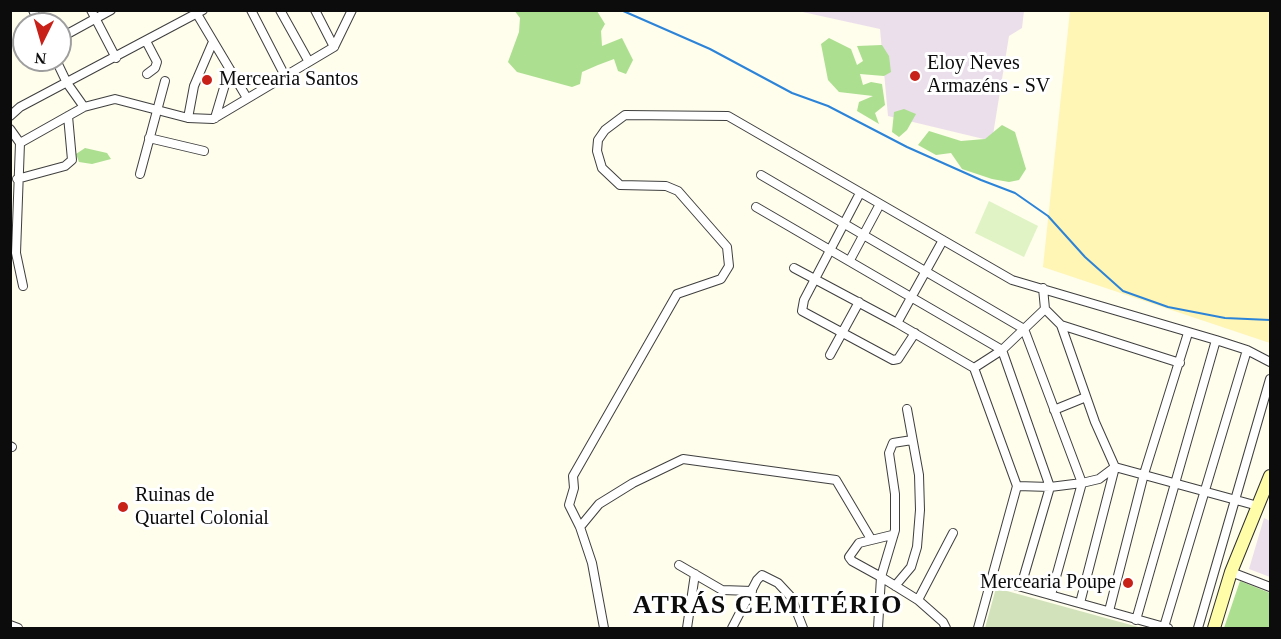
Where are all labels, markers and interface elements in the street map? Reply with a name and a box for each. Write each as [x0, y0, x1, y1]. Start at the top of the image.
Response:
north arrow [12, 12, 72, 72]
text: N [34, 49, 47, 67]
place label: Eloy Neves Armazéns - SV [927, 52, 1050, 99]
place label: Mercearia Santos [219, 68, 358, 92]
marker: Eloy Neves Armazéns - SV [908, 69, 922, 83]
marker: Mercearia Santos [200, 73, 214, 87]
place label: Ruinas de Quartel Colonial [135, 484, 269, 531]
marker: Ruinas de Quartel Colonial [116, 500, 130, 514]
place label: Mercearia Poupe [980, 571, 1116, 595]
marker: Mercearia Poupe [1121, 576, 1135, 590]
district label: ATRÁS CEMITÉRIO [633, 590, 903, 622]

